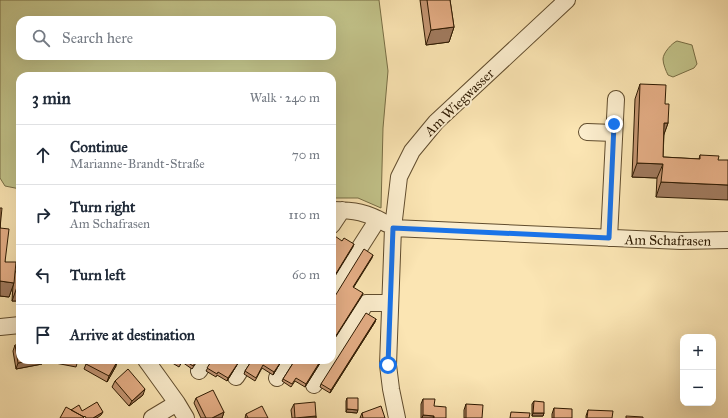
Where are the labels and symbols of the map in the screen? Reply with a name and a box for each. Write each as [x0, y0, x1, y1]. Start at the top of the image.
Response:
street label: Am Wiegwasser [420, 64, 498, 140]
route end [605, 115, 623, 133]
street label: Am Schafrasen [624, 231, 712, 250]
route start [379, 356, 397, 374]

